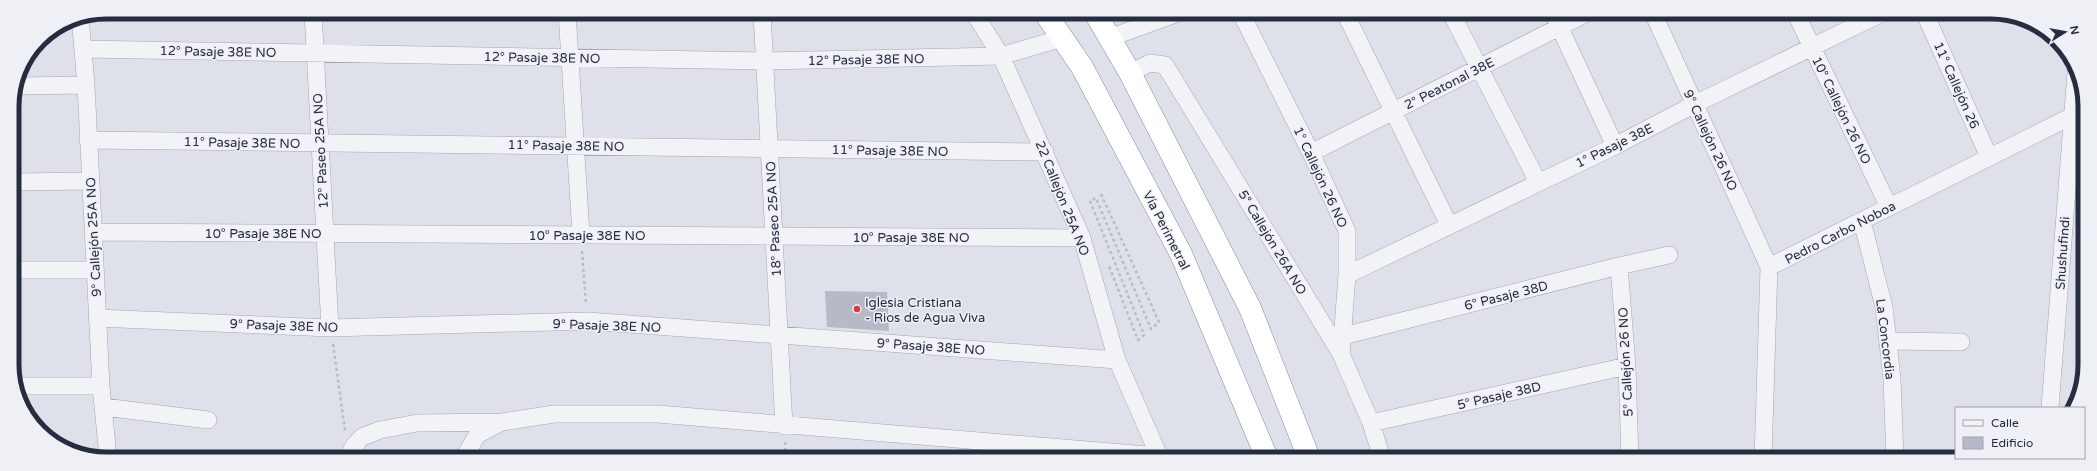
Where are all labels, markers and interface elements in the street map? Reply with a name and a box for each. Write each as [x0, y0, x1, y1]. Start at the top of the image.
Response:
north arrow [2045, 12, 2085, 52]
text: N [2067, 25, 2082, 36]
street label: 11° Callejón 26 [1930, 39, 1982, 131]
street label: 12° Pasaje 38E NO [159, 43, 277, 61]
street label: 12° Pasaje 38E NO [483, 49, 601, 67]
street label: 12° Pasaje 38E NO [807, 51, 925, 69]
street label: 2° Peatonal 38E [1402, 54, 1497, 113]
street label: 10° Callejón 26 NO [1808, 54, 1874, 167]
street label: 9° Callejón 26 NO [1680, 87, 1741, 194]
street label: 12° Paseo 25A NO [310, 93, 332, 209]
street label: 1° Pasaje 38E [1573, 120, 1656, 172]
street label: 1° Callejón 26 NO [1290, 124, 1351, 231]
street label: 11° Pasaje 38E NO [183, 134, 301, 152]
street label: 11° Pasaje 38E NO [507, 137, 625, 155]
street label: 22 Callejón 25A NO [1032, 138, 1092, 258]
street label: 11° Pasaje 38E NO [831, 142, 949, 160]
street label: 18° Paseo 25A NO [763, 161, 785, 277]
street label: 9° Callejón 25A NO [83, 177, 105, 297]
street label: 5° Callejón 26A NO [1235, 187, 1310, 298]
street label: Vía Perimetral [1139, 188, 1193, 273]
street label: Pedro Carbo Noboa [1782, 198, 1899, 268]
street label: Shushufindi [2052, 216, 2074, 290]
street label: 10° Pasaje 38E NO [205, 226, 321, 242]
street label: 10° Pasaje 38E NO [529, 228, 645, 244]
street label: 10° Pasaje 38E NO [853, 230, 969, 246]
street label: 6° Pasaje 38D [1463, 278, 1550, 314]
place label: Iglesia Cristiana - Rios de Agua Viva [865, 295, 985, 326]
street label: La Concordia [1872, 298, 1898, 380]
marker: Iglesia Cristiana - Rios de Agua Viva [852, 304, 862, 314]
street label: 5° Callejón 26 NO [1615, 307, 1637, 417]
street label: 9° Pasaje 38E NO [229, 316, 339, 336]
street label: 9° Pasaje 38E NO [552, 316, 662, 336]
street label: 9° Pasaje 38E NO [876, 335, 986, 359]
street label: 5° Pasaje 38D [1456, 379, 1543, 413]
legend [1955, 407, 2085, 459]
text: Calle [1991, 416, 2019, 430]
text: Edificio [1991, 436, 2033, 450]

